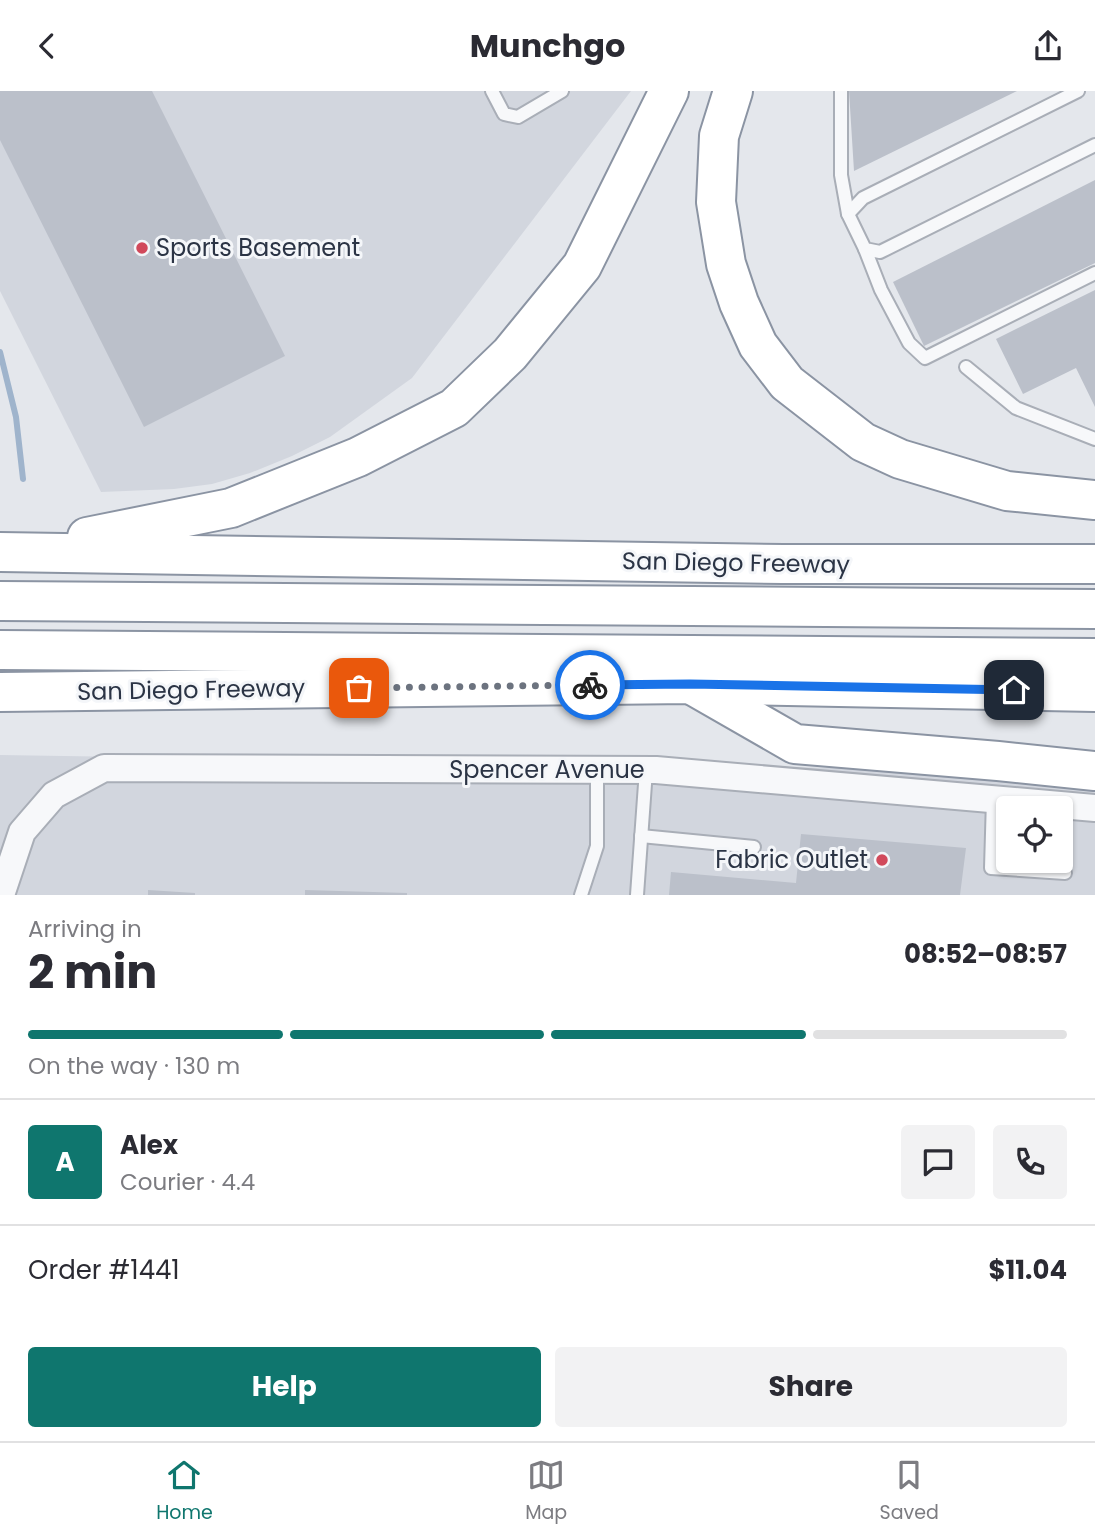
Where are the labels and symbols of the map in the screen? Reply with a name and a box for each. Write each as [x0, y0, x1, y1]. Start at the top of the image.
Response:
place label: Sports Basement [156, 231, 360, 264]
marker: Sports Basement [134, 240, 150, 256]
street label: San Diego Freeway [622, 544, 851, 581]
courier [555, 650, 625, 720]
pin [329, 658, 389, 718]
pin [984, 660, 1044, 720]
street label: San Diego Freeway [77, 671, 306, 708]
street label: Spencer Avenue [449, 753, 645, 786]
place label: Fabric Outlet [715, 843, 868, 876]
marker: Fabric Outlet [874, 852, 890, 868]

